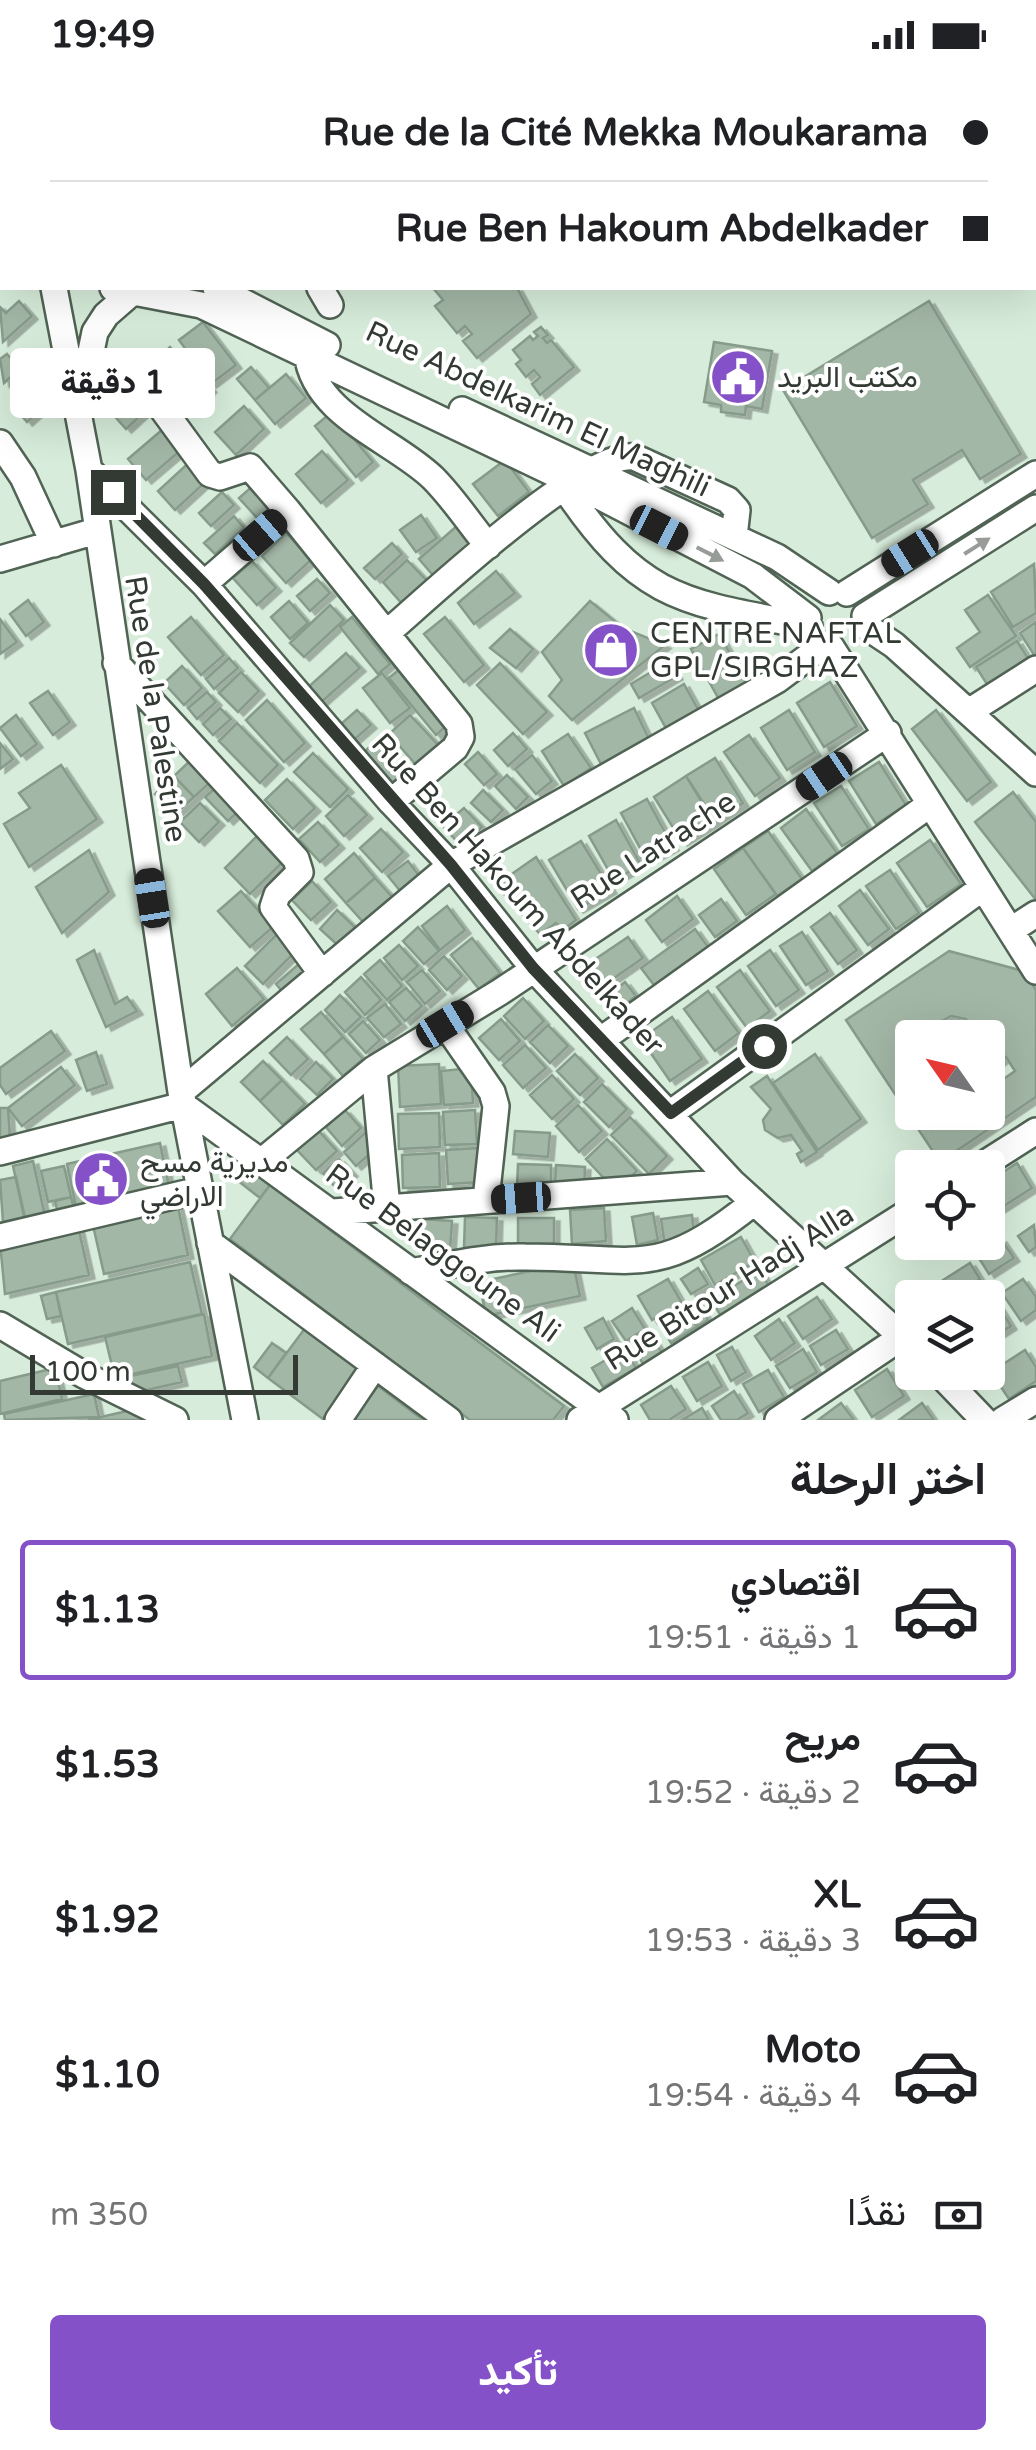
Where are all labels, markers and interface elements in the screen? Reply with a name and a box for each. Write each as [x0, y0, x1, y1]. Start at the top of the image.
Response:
text: 19:49 [50, 12, 155, 58]
text: Rue de la Cité Mekka Moukarama [323, 110, 928, 156]
text: Rue Ben Hakoum Abdelkader [396, 206, 928, 252]
street label: Rue Abdelkarim El Maghili [360, 313, 716, 506]
callout: 1 دقيقة [11, 347, 216, 417]
public building icon: مكتب البريد [708, 347, 768, 407]
place label: مكتب البريد [777, 359, 918, 396]
text: 1 دقيقة [60, 364, 165, 402]
route end [91, 470, 136, 515]
car [625, 501, 693, 555]
car [228, 504, 292, 566]
car [877, 524, 943, 582]
one-way arrow [963, 537, 991, 555]
one-way arrow [696, 545, 725, 562]
street label: Rue de la Palestine [116, 573, 195, 845]
place label: CENTRE NAFTAL GPL/SIRGHAZ [650, 615, 901, 686]
shop icon: CENTRE NAFTAL GPL/SIRGHAZ [581, 620, 641, 680]
street label: Rue Ben Hakoum Abdelkader [363, 726, 672, 1063]
car [791, 747, 857, 805]
street label: Rue Latrache [564, 783, 743, 917]
car [132, 866, 172, 930]
car [412, 996, 478, 1052]
north arrow [895, 1020, 1005, 1130]
map controls [895, 1020, 1005, 1390]
route start [742, 1024, 787, 1069]
place label: مديرية مسح الاراضي [140, 1144, 289, 1220]
public building icon: مديرية مسح الاراضي [71, 1149, 131, 1209]
button: locate [895, 1150, 1005, 1260]
street label: Rue Belaggoune Ali [318, 1156, 567, 1351]
car [490, 1181, 552, 1215]
street label: Rue Bitour Hadj Alla [598, 1196, 861, 1379]
button: layers [895, 1280, 1005, 1390]
scale bar [30, 1350, 298, 1394]
text: 100 m [45, 1355, 131, 1389]
text: اختر الرحلة [790, 1453, 986, 1507]
text: اقتصادي [730, 1560, 861, 1606]
icon: car [891, 1565, 981, 1655]
text: $1.13 [55, 1587, 160, 1633]
text: 1 دقيقة · 19:51 [645, 1619, 861, 1657]
text: مريح [785, 1715, 861, 1761]
icon: car [891, 1720, 981, 1810]
text: $1.53 [55, 1742, 160, 1788]
text: 2 دقيقة · 19:52 [645, 1774, 861, 1812]
text: XL [814, 1872, 861, 1918]
icon: car [891, 1875, 981, 1965]
text: $1.92 [55, 1897, 160, 1943]
text: 3 دقيقة · 19:53 [645, 1922, 861, 1960]
text: Moto [765, 2027, 861, 2073]
icon: car [891, 2030, 981, 2120]
text: $1.10 [55, 2052, 160, 2098]
text: 4 دقيقة · 19:54 [645, 2077, 861, 2115]
icon: cash [931, 2188, 986, 2243]
text: نقدًا [847, 2190, 906, 2236]
text: 350 m [50, 2196, 148, 2234]
button: تأكيد [50, 2315, 986, 2430]

